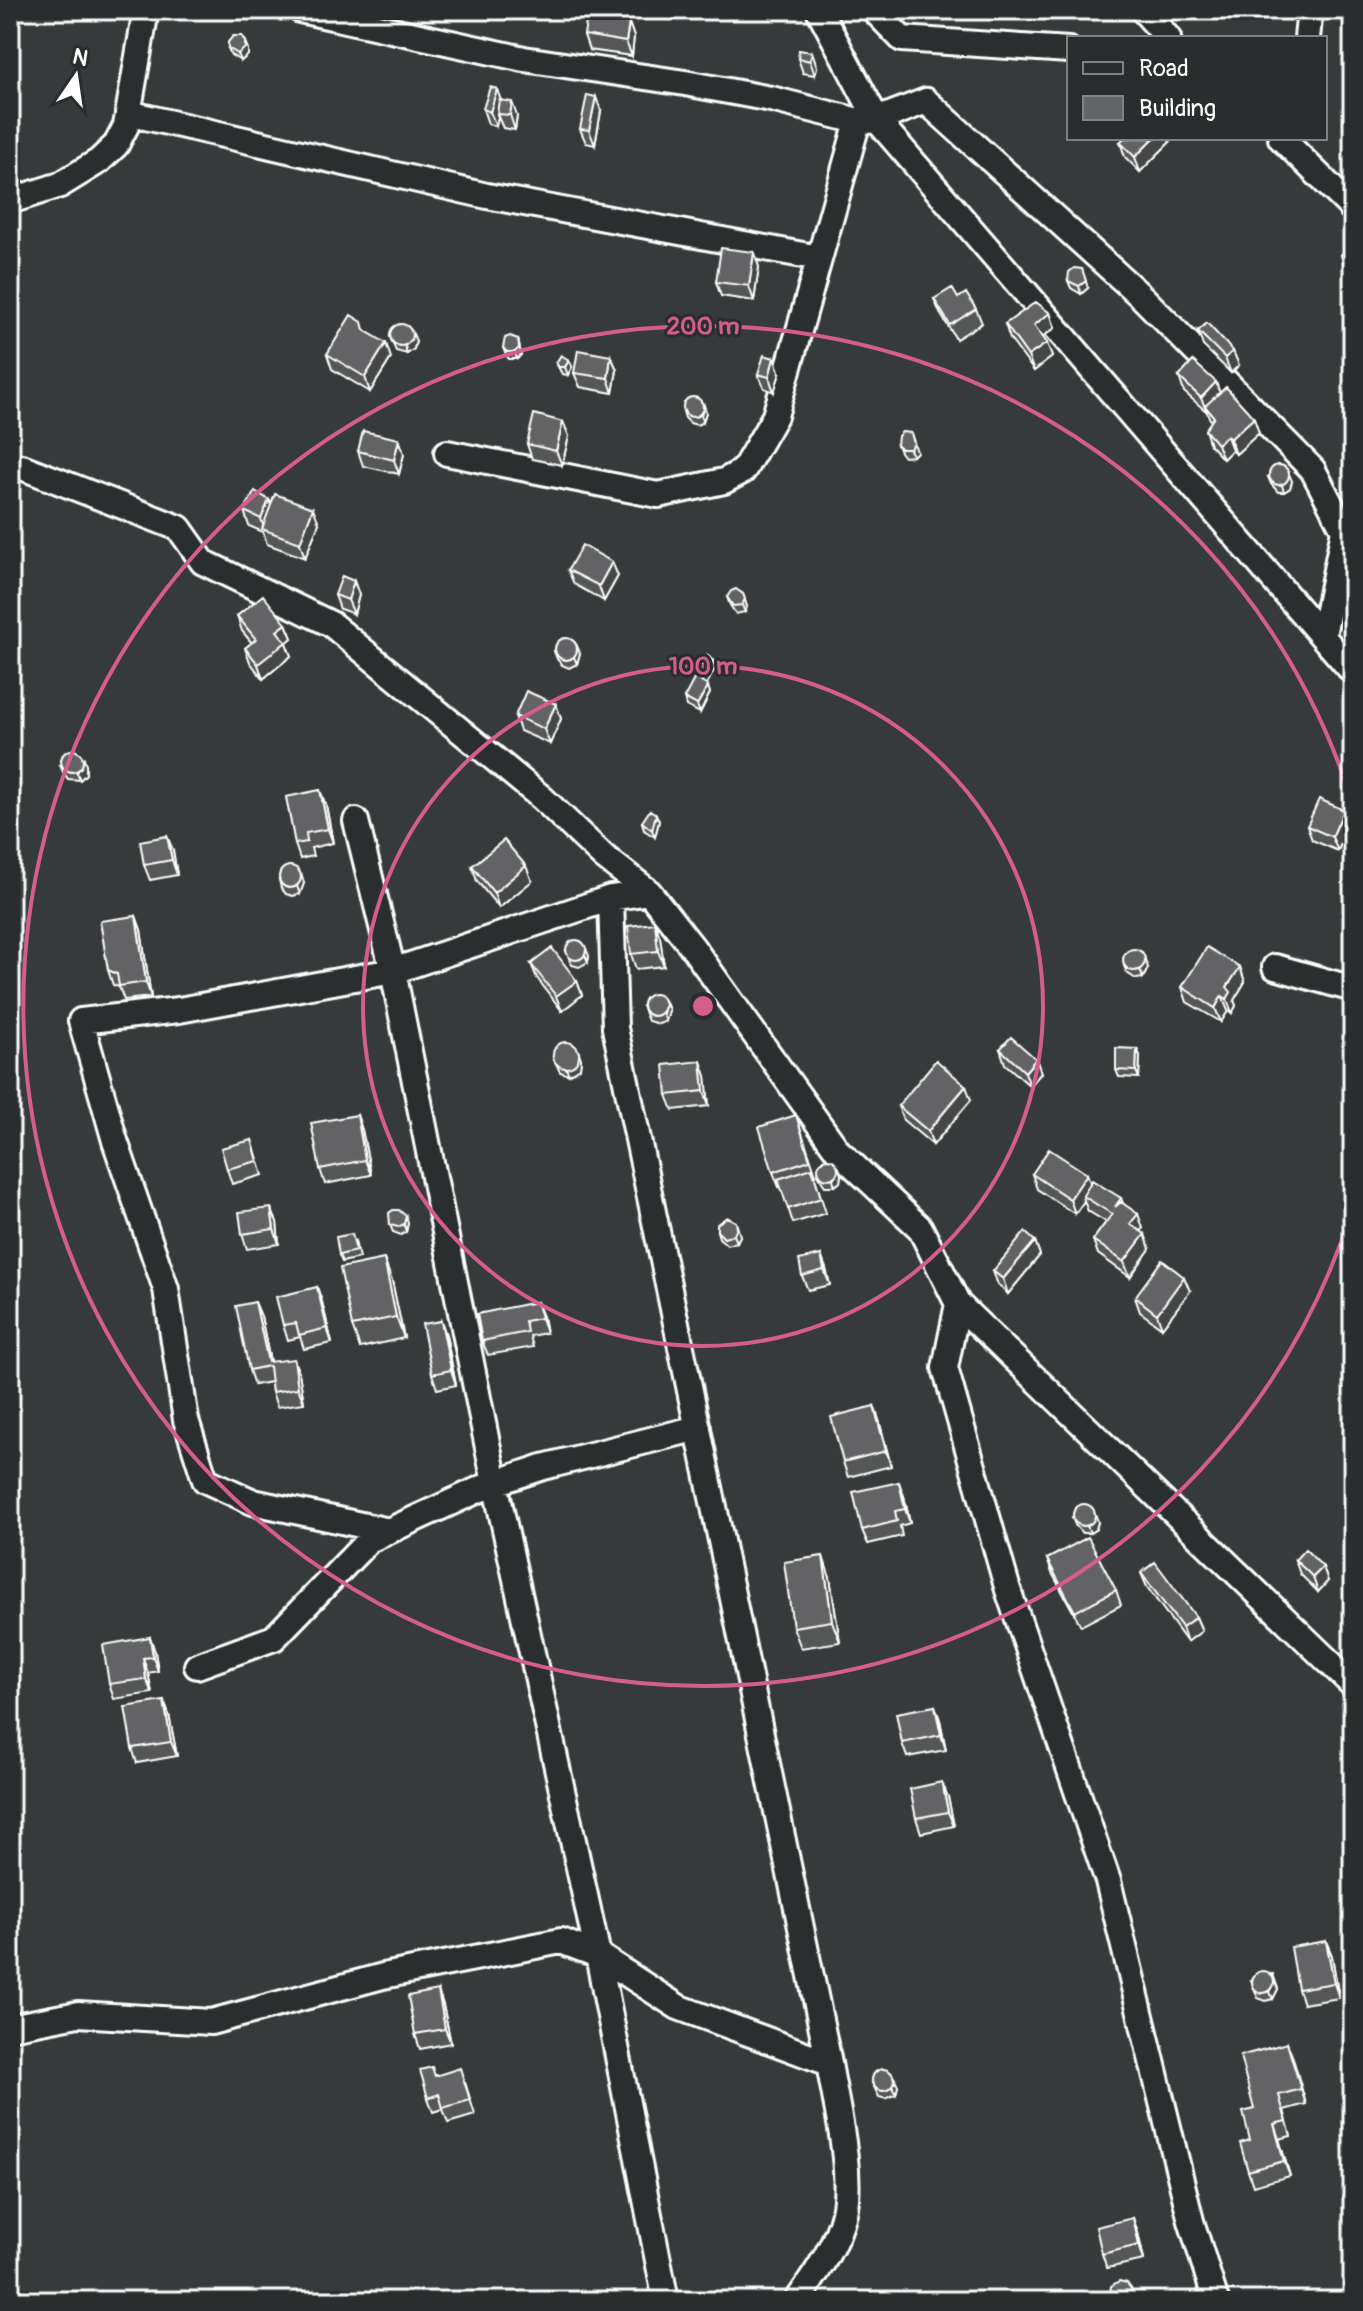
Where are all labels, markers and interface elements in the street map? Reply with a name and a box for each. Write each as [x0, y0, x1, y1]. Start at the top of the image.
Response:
north arrow [36, 36, 116, 116]
legend [1067, 36, 1327, 140]
text: N [70, 42, 91, 73]
text: Road [1139, 54, 1189, 83]
text: Building [1139, 94, 1216, 123]
text: 200 m [667, 312, 739, 341]
text: 100 m [669, 652, 737, 681]
centre of rings [689, 992, 717, 1020]

